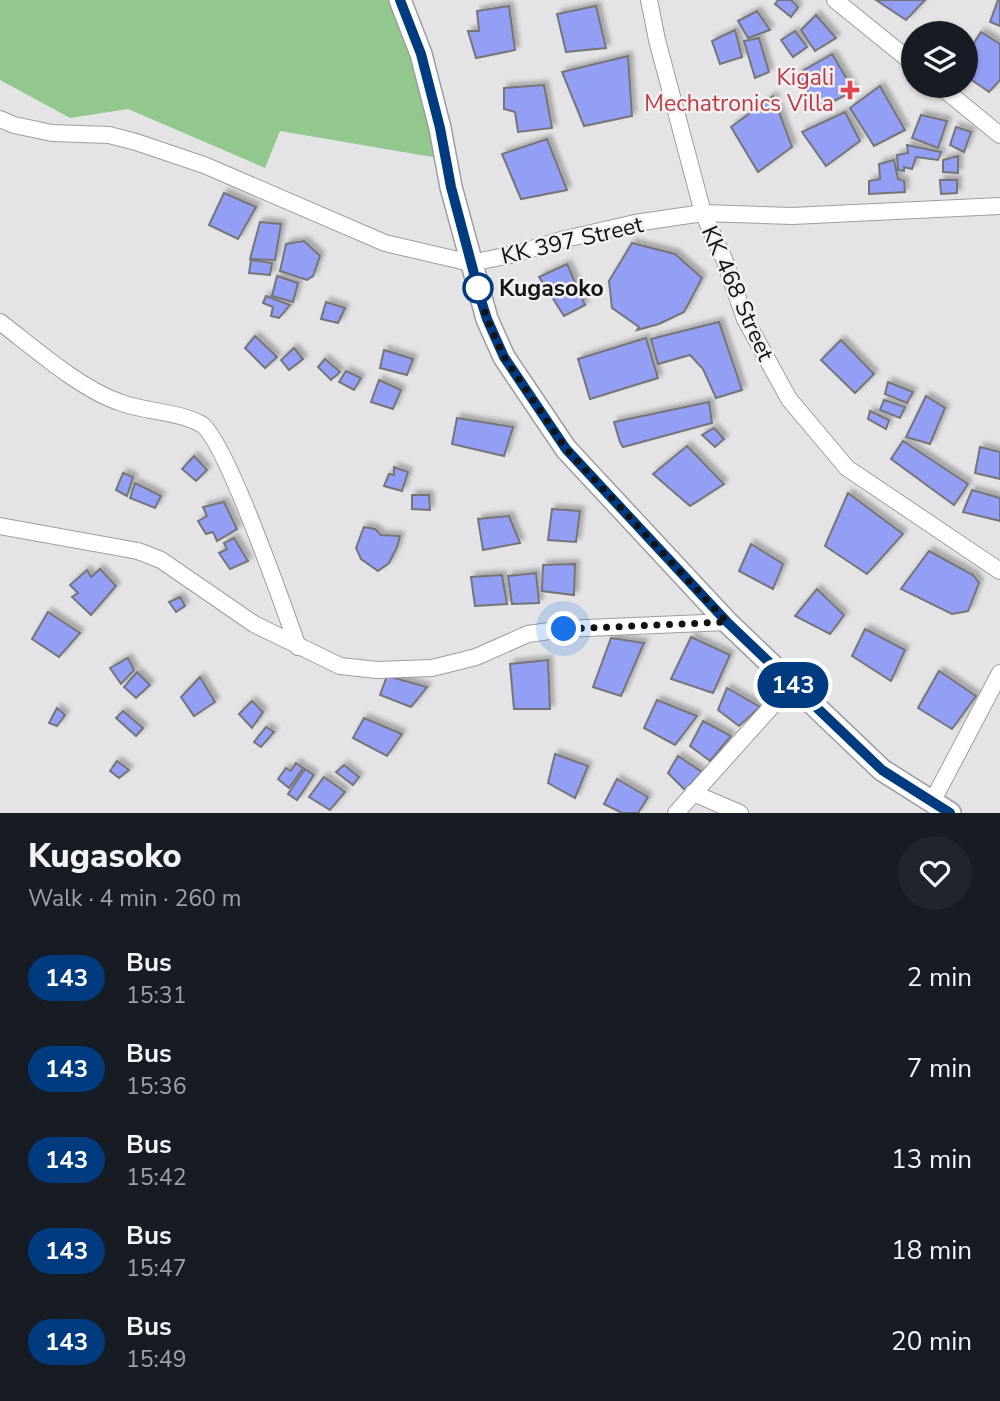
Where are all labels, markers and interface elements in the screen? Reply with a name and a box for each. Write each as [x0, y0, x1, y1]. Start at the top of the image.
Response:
map controls [901, 21, 978, 98]
button: layers [901, 21, 978, 98]
place label: Kigali Mechatronics Villa [644, 62, 834, 119]
marker: Kigali Mechatronics Villa [840, 80, 860, 100]
street label: KK 397 Street [498, 209, 647, 272]
street label: KK 468 Street [694, 221, 782, 366]
marker: Kugasoko [463, 273, 493, 303]
place label: Kugasoko [499, 273, 604, 304]
your location [546, 611, 581, 646]
line badge: 143 [753, 662, 833, 708]
text: 143 [771, 669, 815, 701]
text: Kugasoko [28, 834, 182, 879]
button: heart [898, 836, 972, 910]
text: Walk · 4 min · 260 m [28, 883, 241, 914]
text: Bus [126, 945, 172, 980]
text: 2 min [907, 960, 972, 995]
text: 143 [45, 962, 88, 994]
text: 15:31 [126, 980, 186, 1011]
text: Bus [126, 1036, 172, 1071]
text: 7 min [907, 1051, 972, 1086]
text: 143 [45, 1053, 88, 1085]
text: 15:36 [126, 1071, 186, 1102]
text: Bus [126, 1127, 172, 1162]
text: 13 min [891, 1142, 972, 1177]
text: 143 [45, 1144, 88, 1176]
text: 15:42 [126, 1162, 186, 1193]
text: Bus [126, 1218, 172, 1253]
text: 18 min [891, 1233, 972, 1268]
text: 143 [45, 1235, 88, 1267]
text: 15:47 [126, 1253, 186, 1284]
text: Bus [126, 1309, 172, 1344]
text: 20 min [891, 1324, 972, 1359]
text: 143 [45, 1326, 88, 1358]
text: 15:49 [126, 1344, 186, 1375]

